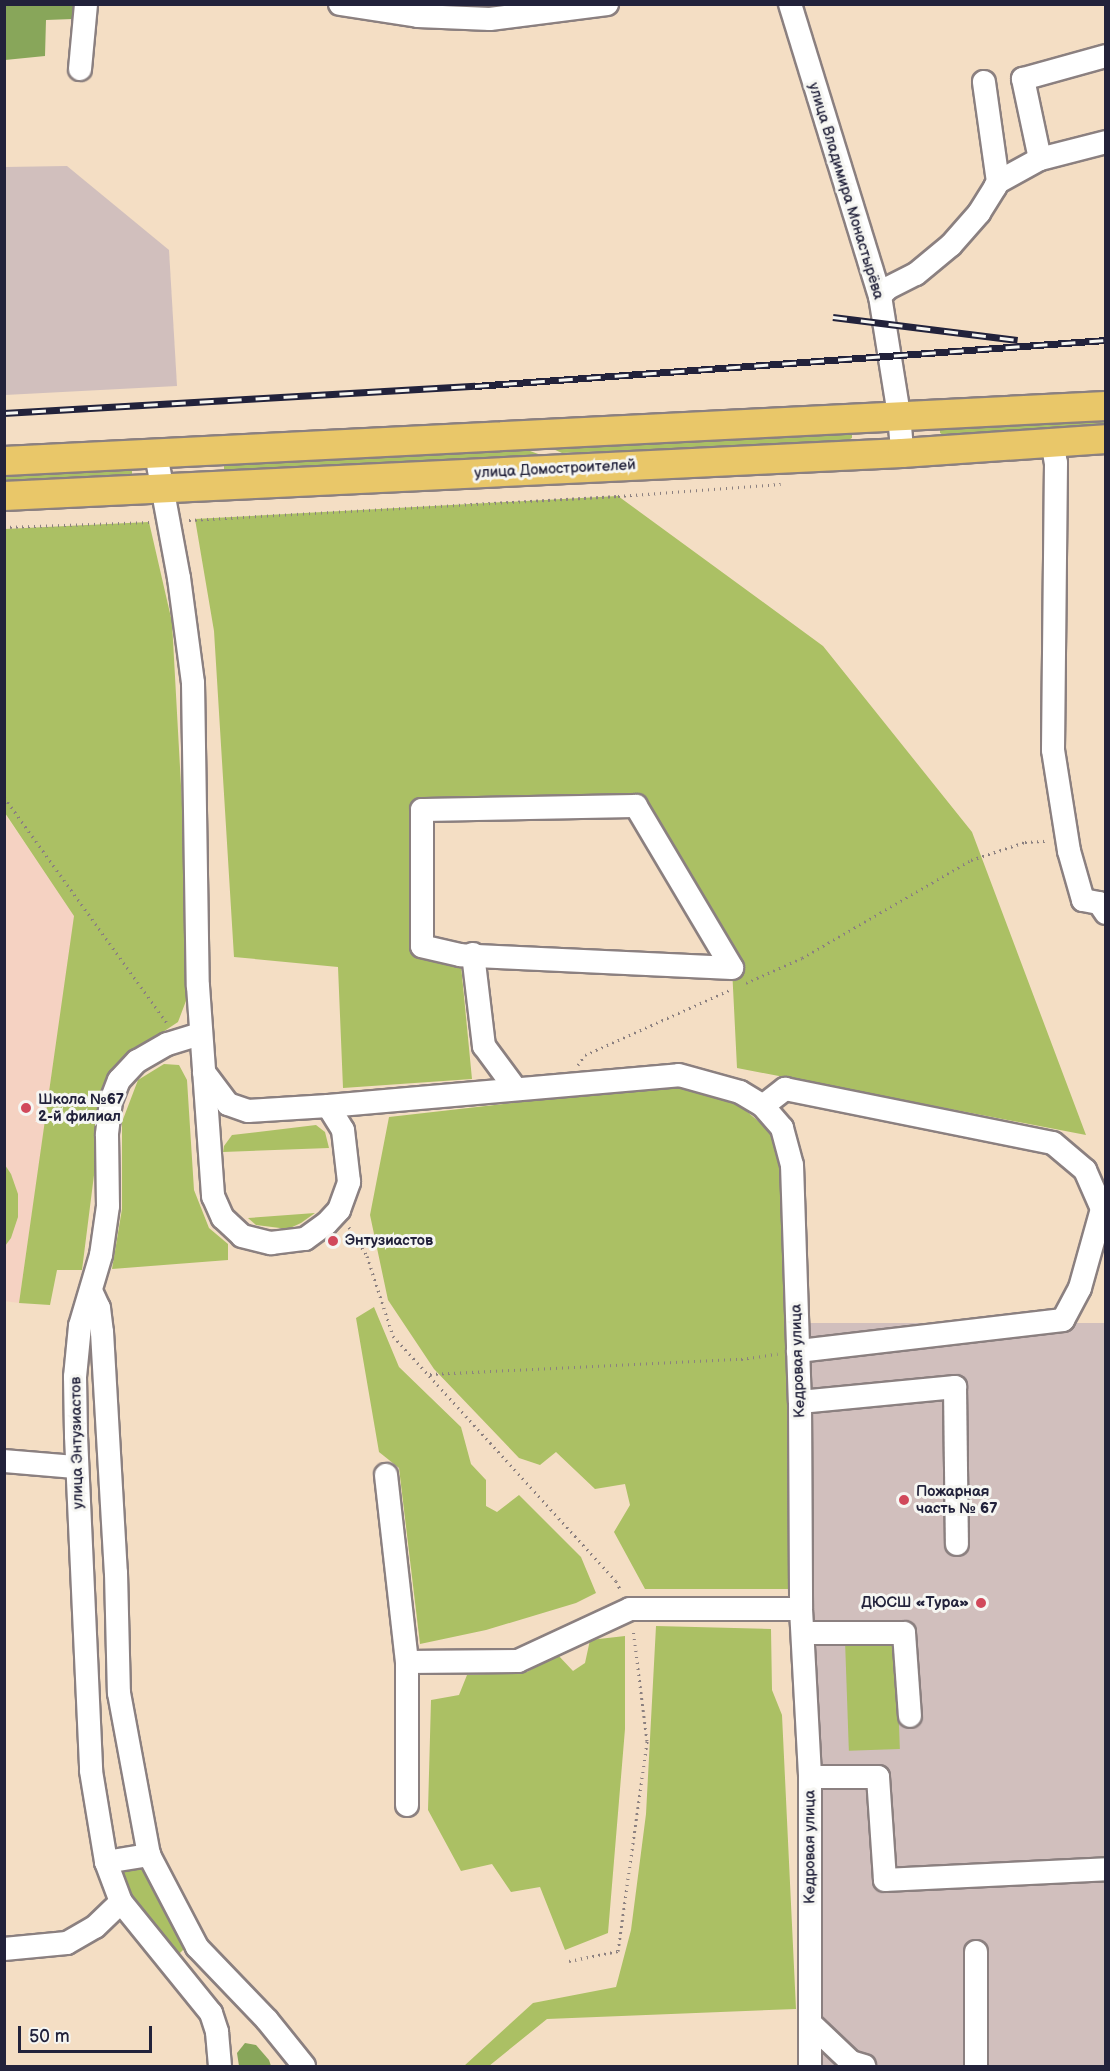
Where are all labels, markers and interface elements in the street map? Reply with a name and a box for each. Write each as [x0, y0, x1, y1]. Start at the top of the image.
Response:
street label: улица Владимира Монастырёва [804, 80, 888, 302]
street label: улица Домостроителей [474, 456, 636, 482]
place label: Школа №67 2-й филиал [38, 1090, 124, 1125]
marker: Школа №67 2-й филиал [19, 1101, 33, 1115]
place label: Энтузиастов [345, 1232, 433, 1250]
marker: Энтузиастов [326, 1234, 340, 1248]
street label: Кедровая улица [787, 1304, 809, 1418]
street label: улица Энтузиастов [67, 1377, 87, 1509]
place label: Пожарная часть № 67 [916, 1482, 997, 1517]
marker: Пожарная часть № 67 [897, 1493, 911, 1507]
place label: ДЮСШ «Тура» [861, 1594, 969, 1612]
marker: ДЮСШ «Тура» [974, 1596, 988, 1610]
street label: Кедровая улица [801, 1790, 819, 1904]
scale bar [21, 2014, 154, 2052]
text: 50 m [29, 2026, 70, 2047]

